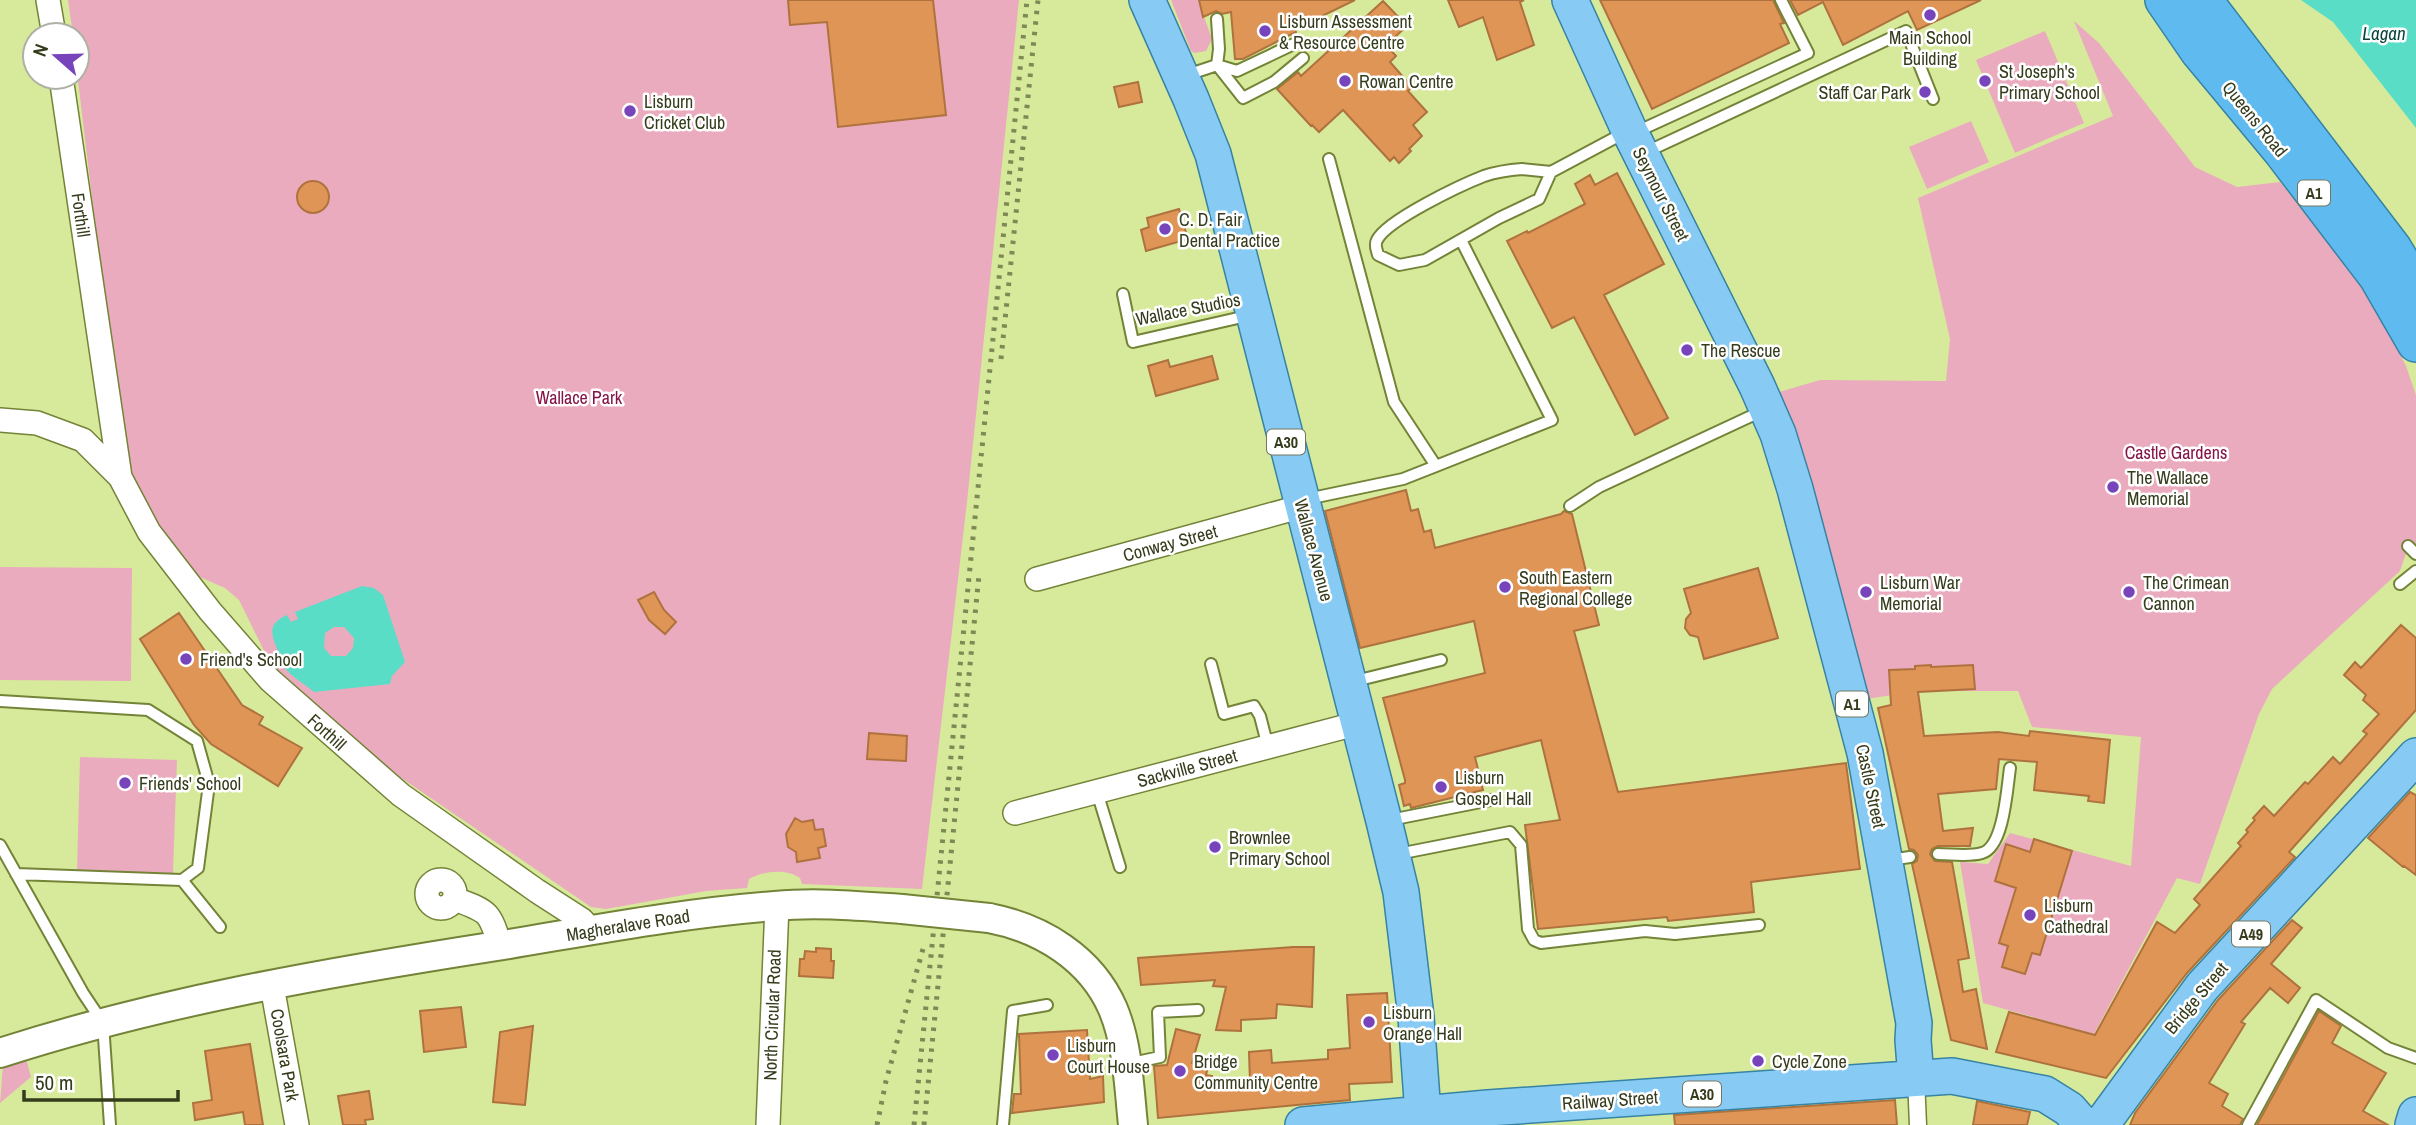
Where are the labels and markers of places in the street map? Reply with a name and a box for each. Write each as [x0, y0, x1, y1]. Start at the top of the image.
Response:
marker: Main School Building [1922, 7, 1938, 23]
place label: Lisburn Assessment & Resource Centre [1279, 9, 1412, 55]
marker: Lisburn Assessment & Resource Centre [1257, 23, 1273, 39]
place label: Main School Building [1889, 25, 1971, 71]
place label: St Joseph's Primary School [1999, 59, 2100, 105]
place label: Rowan Centre [1359, 69, 1453, 94]
marker: Rowan Centre [1337, 73, 1353, 89]
marker: St Joseph's Primary School [1977, 73, 1993, 89]
place label: Staff Car Park [1819, 80, 1912, 105]
marker: Staff Car Park [1917, 84, 1933, 100]
place label: Lisburn Cricket Club [644, 89, 725, 135]
marker: Lisburn Cricket Club [622, 103, 638, 119]
place label: C. D. Fair Dental Practice [1179, 207, 1280, 253]
marker: C. D. Fair Dental Practice [1157, 221, 1173, 237]
place label: The Rescue [1701, 338, 1781, 363]
marker: The Rescue [1679, 342, 1695, 358]
place label: The Wallace Memorial [2127, 465, 2209, 511]
marker: The Wallace Memorial [2105, 479, 2121, 495]
place label: South Eastern Regional College [1519, 565, 1632, 611]
place label: Lisburn War Memorial [1880, 570, 1960, 616]
place label: The Crimean Cannon [2143, 570, 2229, 616]
marker: South Eastern Regional College [1497, 579, 1513, 595]
marker: Lisburn War Memorial [1858, 584, 1874, 600]
marker: The Crimean Cannon [2121, 584, 2137, 600]
place label: Friend's School [200, 647, 302, 672]
marker: Friend's School [178, 651, 194, 667]
place label: Lisburn Gospel Hall [1455, 765, 1531, 811]
place label: Friends' School [139, 771, 241, 796]
marker: Friends' School [117, 775, 133, 791]
marker: Lisburn Gospel Hall [1433, 779, 1449, 795]
place label: Brownlee Primary School [1229, 825, 1330, 871]
marker: Brownlee Primary School [1207, 839, 1223, 855]
place label: Lisburn Cathedral [2044, 893, 2108, 939]
marker: Lisburn Cathedral [2022, 907, 2038, 923]
place label: Lisburn Orange Hall [1383, 1000, 1462, 1046]
marker: Lisburn Orange Hall [1361, 1014, 1377, 1030]
place label: Lisburn Court House [1067, 1033, 1150, 1079]
marker: Lisburn Court House [1045, 1047, 1061, 1063]
place label: Bridge Community Centre [1194, 1049, 1318, 1095]
place label: Cycle Zone [1772, 1049, 1847, 1074]
marker: Cycle Zone [1750, 1053, 1766, 1069]
marker: Bridge Community Centre [1172, 1063, 1188, 1079]

